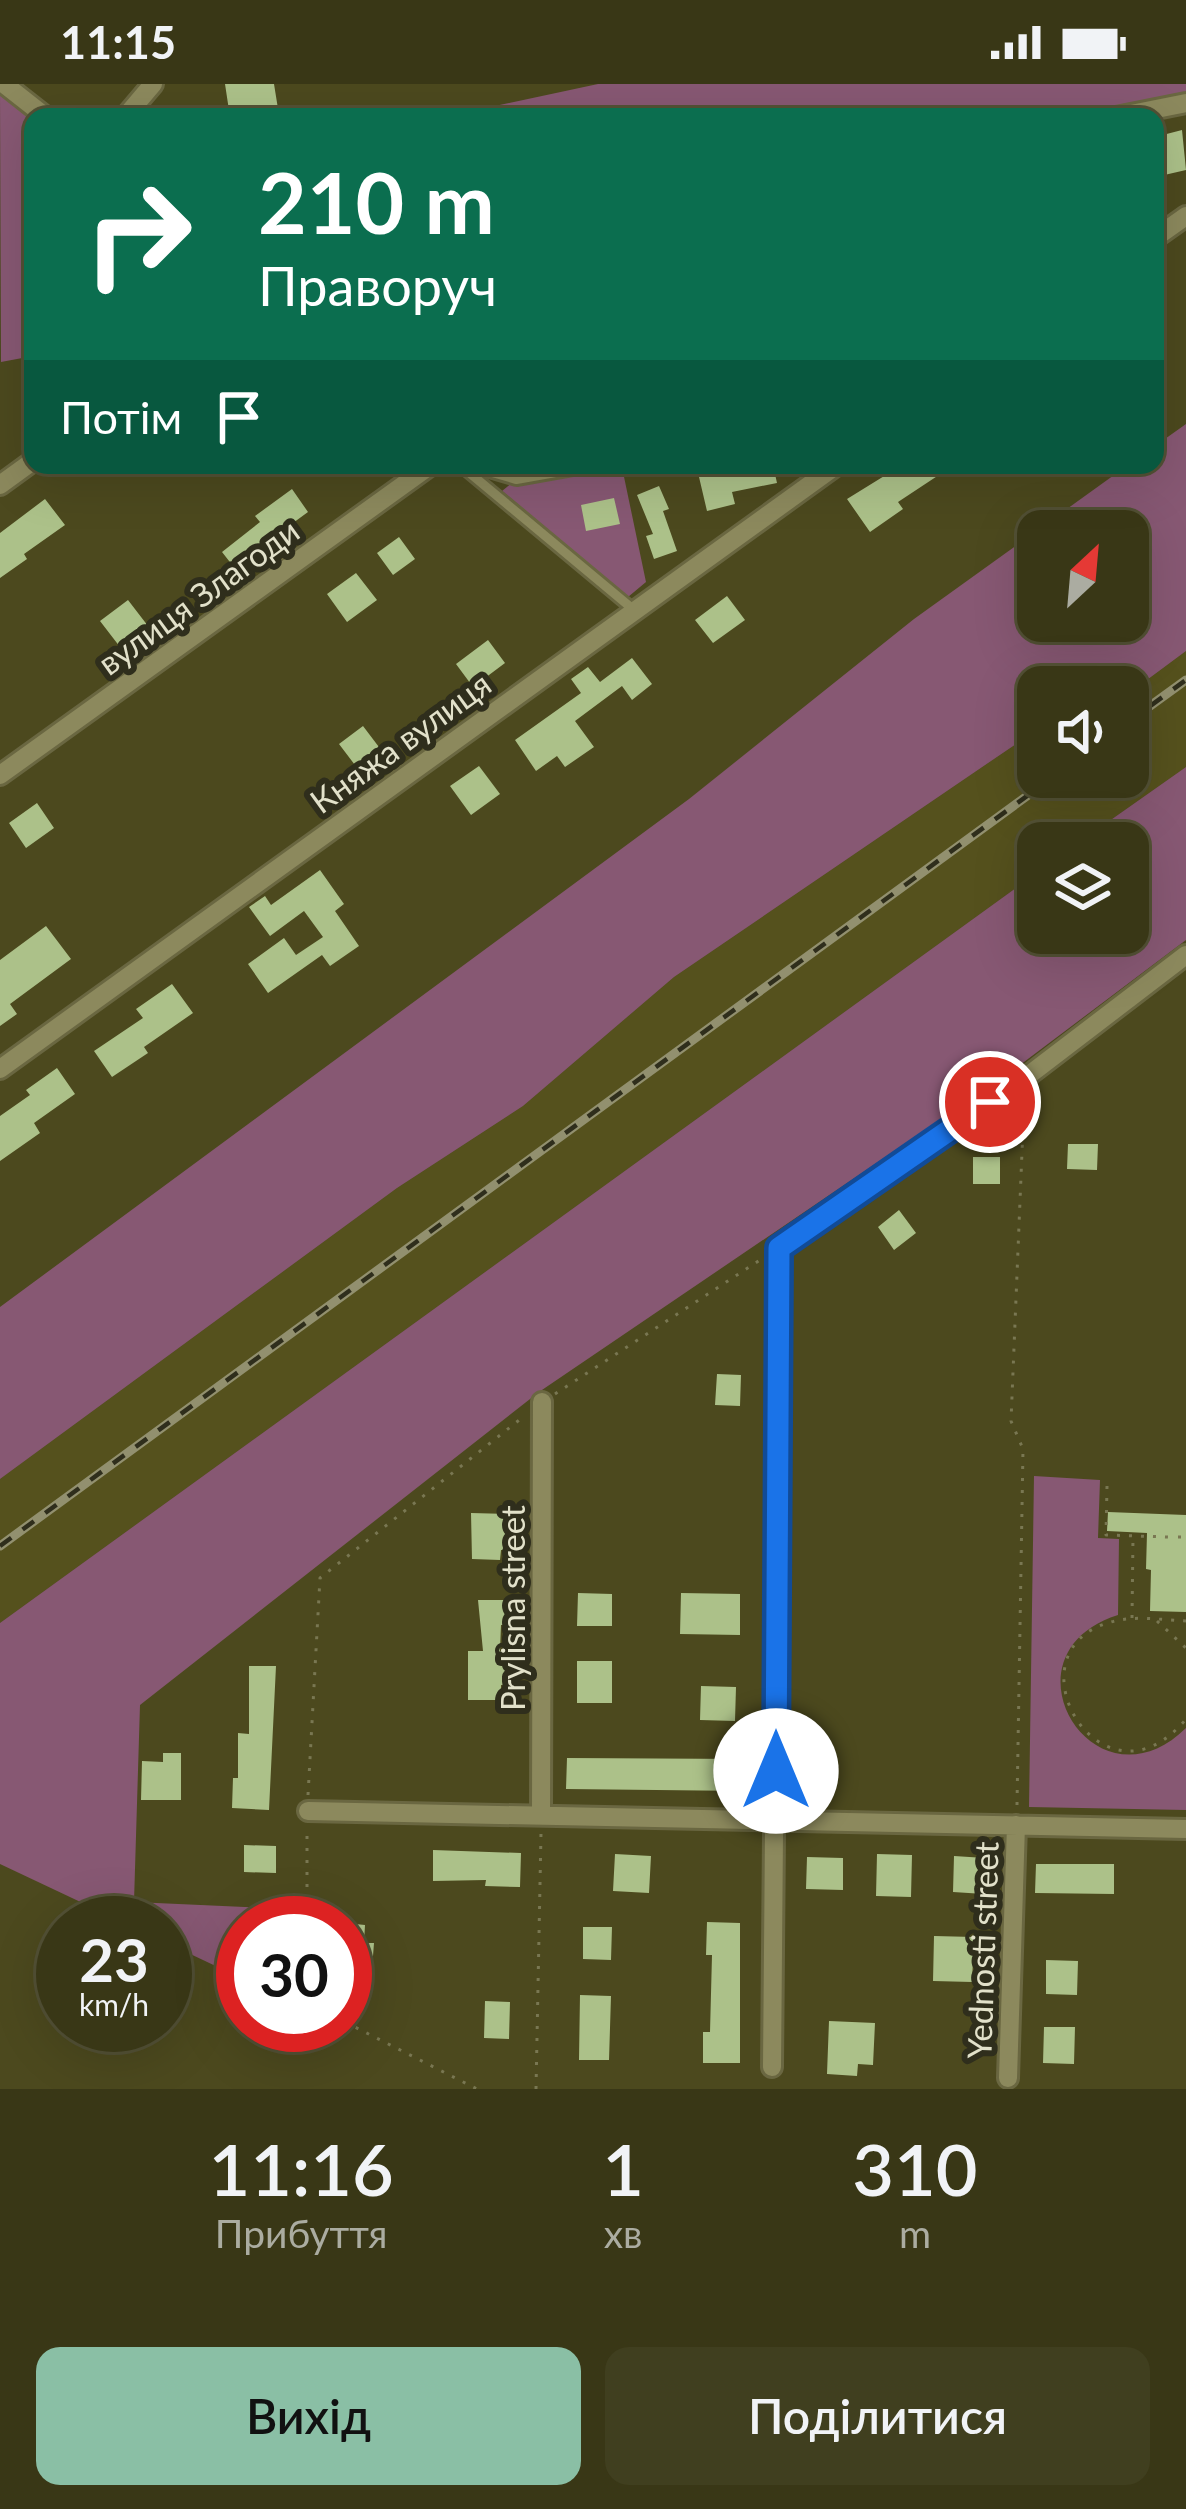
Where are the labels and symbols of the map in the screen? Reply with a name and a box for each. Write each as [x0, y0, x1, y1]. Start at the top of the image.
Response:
street label: вулиця Злагоди [90, 510, 306, 682]
north arrow [1017, 510, 1149, 642]
street label: Княжа вулиця [302, 663, 498, 821]
pin [939, 1051, 1041, 1153]
street label: Prylisna street [492, 1505, 532, 1711]
position arrow [713, 1708, 839, 1834]
street label: Yednosti street [958, 1841, 1006, 2059]
speed limit sign: 30 [216, 1896, 372, 2052]

